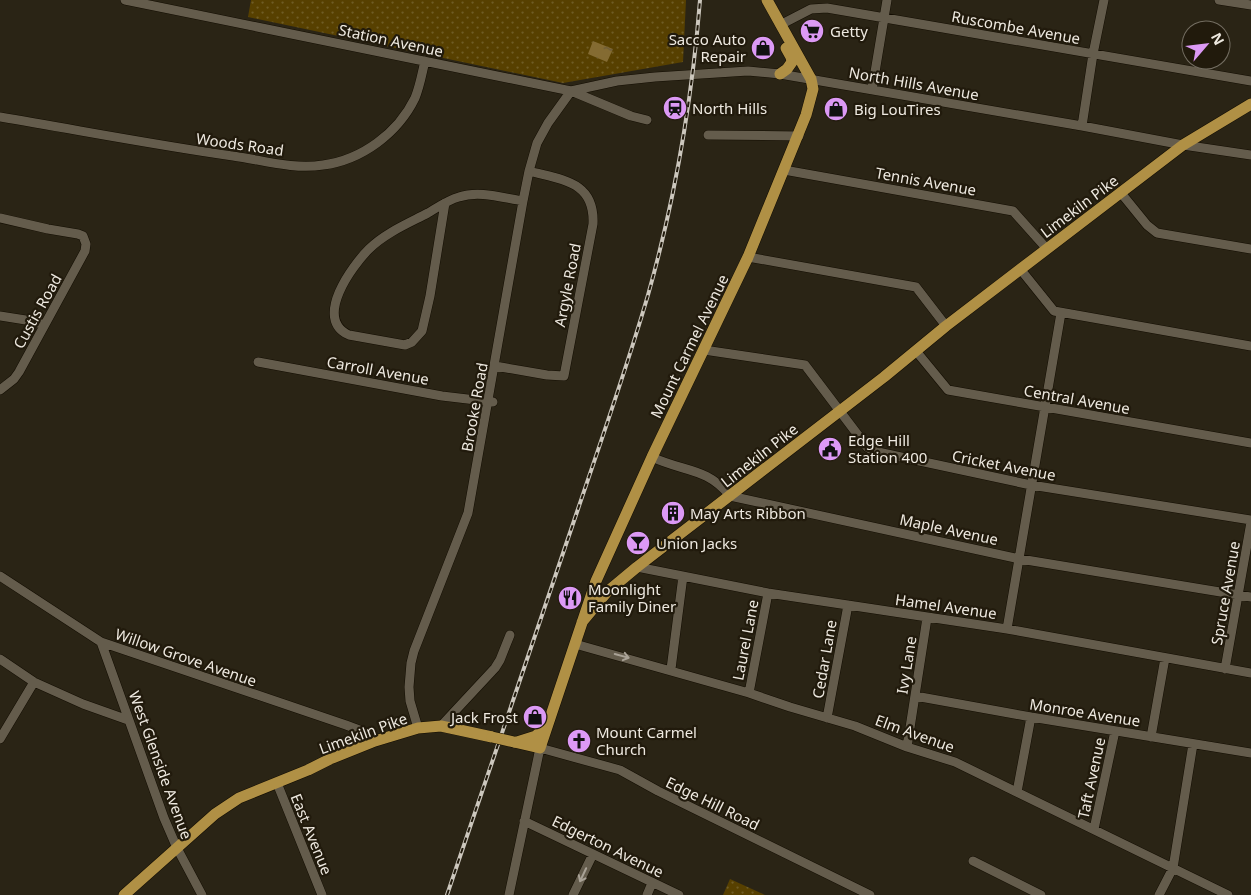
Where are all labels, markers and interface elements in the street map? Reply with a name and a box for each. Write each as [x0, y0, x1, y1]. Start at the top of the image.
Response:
street label: Ruscombe Avenue [950, 6, 1082, 48]
supermarket icon: Getty [799, 18, 825, 44]
street label: Station Avenue [337, 19, 445, 61]
north arrow [1181, 20, 1231, 70]
place label: Getty [830, 21, 868, 41]
place label: Sacco Auto Repair [669, 29, 746, 66]
text: N [1207, 29, 1229, 48]
shop icon: Sacco Auto Repair [750, 35, 776, 61]
street label: North Hills Avenue [847, 62, 981, 104]
station icon: North Hills [662, 95, 688, 121]
shop icon: Big LouTires [823, 96, 849, 122]
place label: North Hills [692, 98, 767, 118]
place label: Big LouTires [854, 99, 941, 119]
street label: Woods Road [195, 128, 285, 160]
street label: Tennis Avenue [874, 162, 978, 200]
street label: Limekiln Pike [1036, 170, 1122, 242]
street label: Argyle Road [549, 241, 585, 329]
street label: Custis Road [8, 270, 66, 352]
street label: Mount Carmel Avenue [645, 271, 733, 421]
street label: Carroll Avenue [325, 351, 431, 389]
street label: Brooke Road [456, 361, 492, 453]
street label: Central Avenue [1022, 380, 1132, 418]
street label: Limekiln Pike [716, 419, 802, 491]
place label: Edge Hill Station 400 [848, 430, 927, 467]
public building icon: Edge Hill Station 400 [817, 436, 843, 462]
street label: Cricket Avenue [950, 445, 1058, 485]
building icon: May Arts Ribbon [660, 500, 686, 526]
place label: May Arts Ribbon [690, 503, 806, 523]
street label: Maple Avenue [898, 509, 1000, 549]
bar icon: Union Jacks [625, 530, 651, 556]
place label: Union Jacks [656, 533, 737, 553]
street label: Spruce Avenue [1206, 539, 1244, 647]
place label: Moonlight Family Diner [588, 579, 676, 616]
restaurant icon: Moonlight Family Diner [557, 585, 583, 611]
street label: Hamel Avenue [894, 589, 998, 623]
street label: Laurel Lane [727, 598, 763, 682]
street label: Cedar Lane [807, 618, 841, 700]
street label: Willow Grove Avenue [113, 623, 259, 691]
street label: Ivy Lane [892, 635, 920, 695]
one-way arrow [613, 652, 629, 662]
street label: West Glenside Avenue [125, 688, 197, 842]
street label: Monroe Avenue [1028, 693, 1142, 731]
shop icon: Jack Frost [522, 704, 548, 730]
place label: Jack Frost [449, 707, 519, 727]
street label: Limekiln Pike [316, 708, 410, 758]
street label: Elm Avenue [873, 709, 957, 757]
place label: Mount Carmel Church [596, 722, 697, 759]
church icon: Mount Carmel Church [566, 728, 592, 754]
street label: Taft Avenue [1073, 735, 1109, 821]
street label: Edge Hill Road [663, 772, 763, 834]
street label: East Avenue [287, 790, 337, 878]
street label: Edgerton Avenue [549, 810, 667, 882]
one-way arrow [578, 867, 587, 882]

